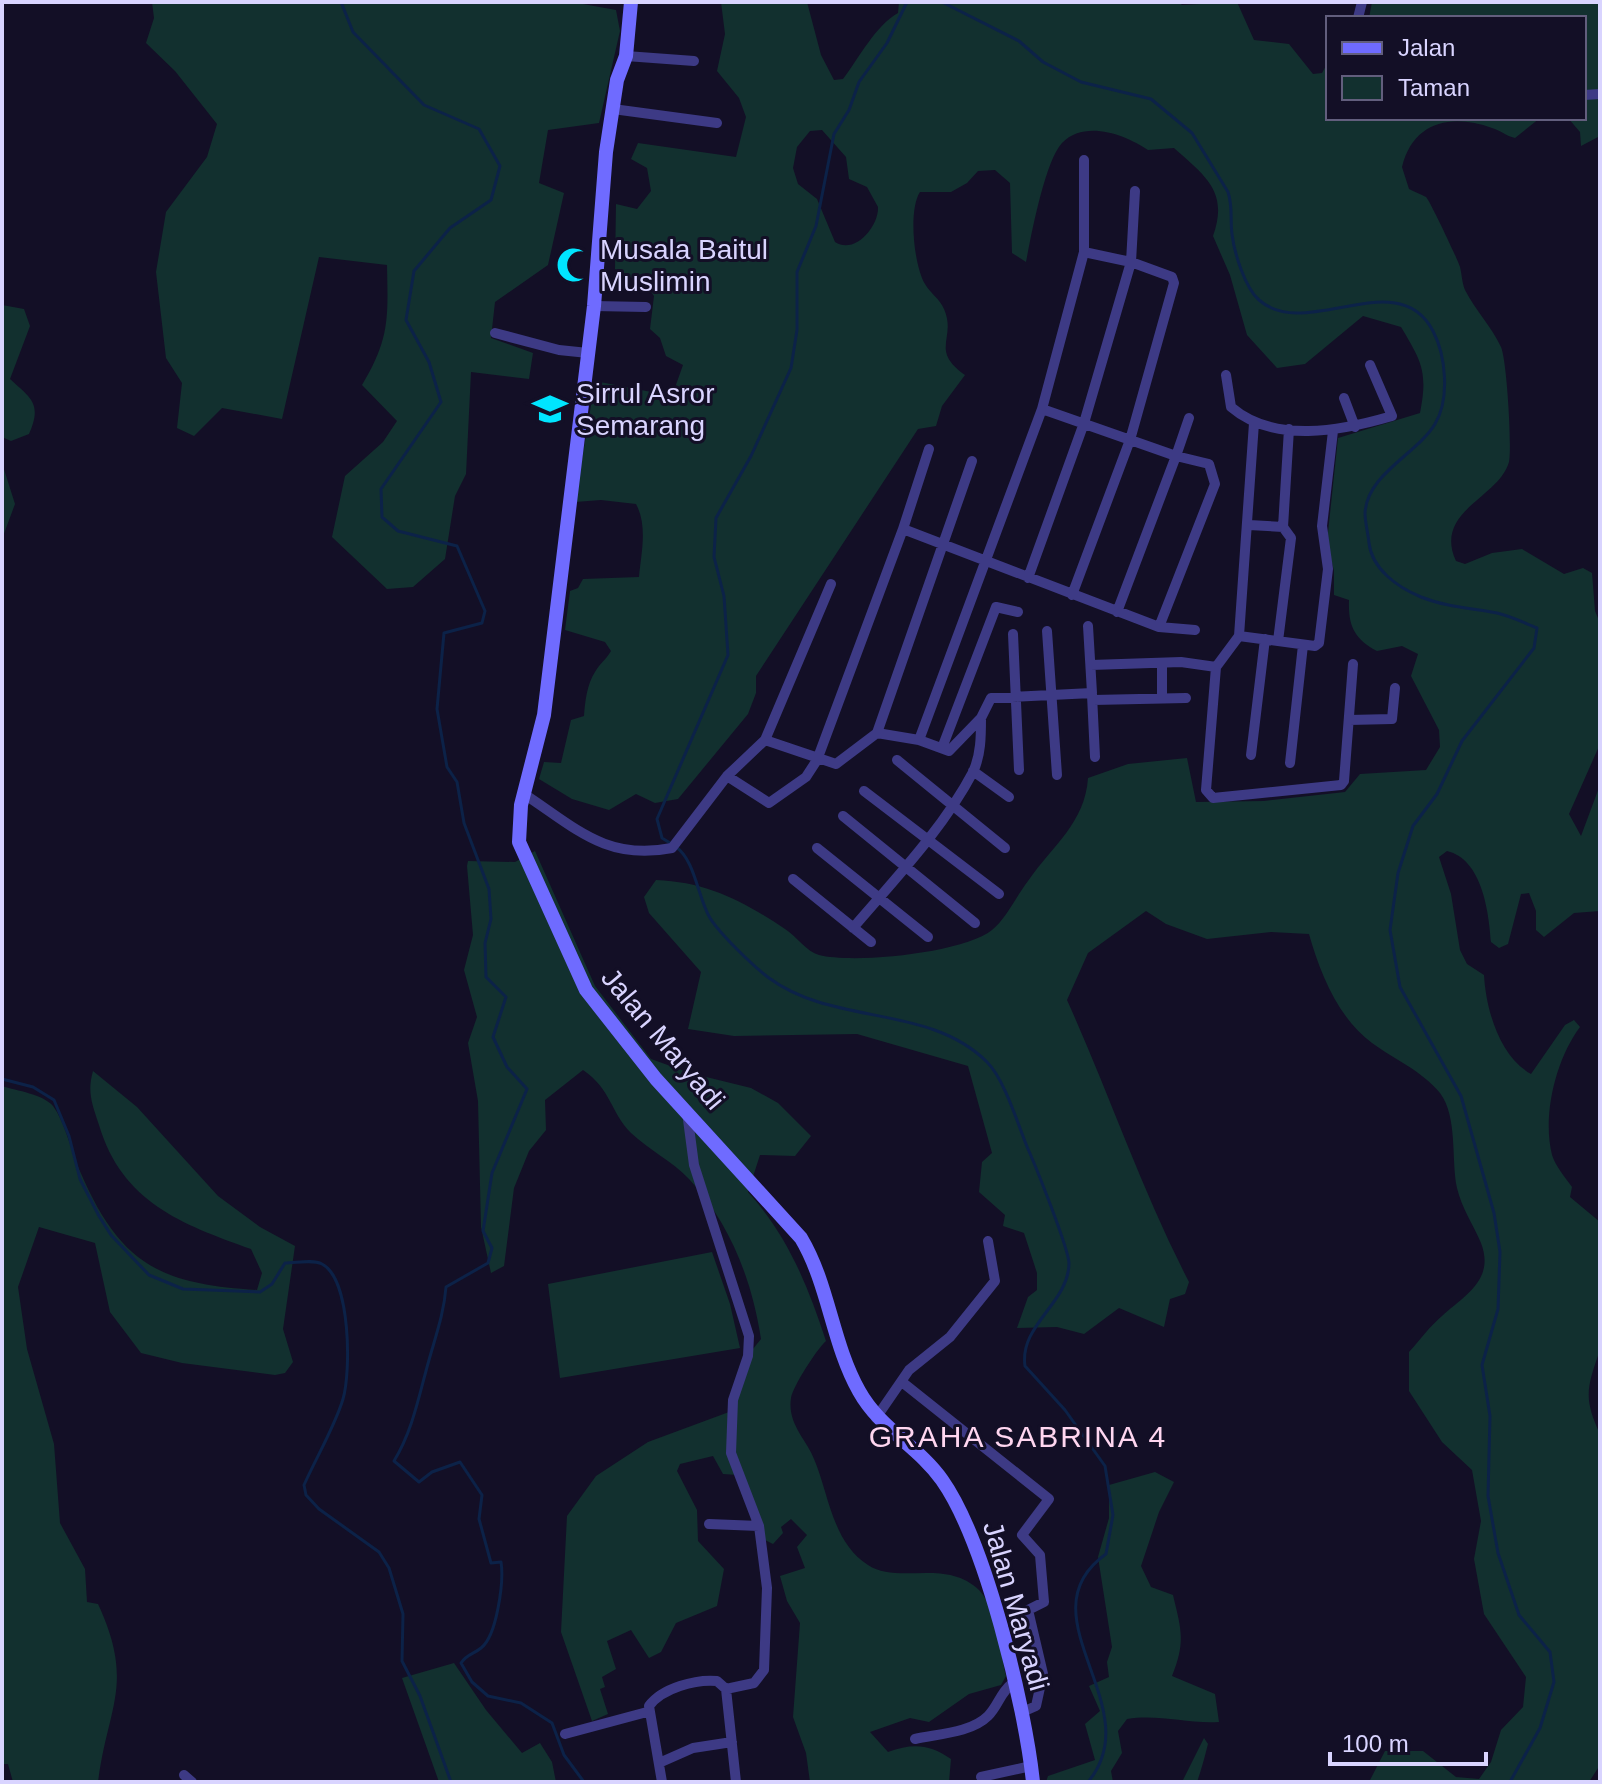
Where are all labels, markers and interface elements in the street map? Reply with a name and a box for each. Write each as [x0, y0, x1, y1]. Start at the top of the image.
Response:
legend [1326, 16, 1586, 120]
text: Jalan [1398, 34, 1455, 61]
text: Taman [1398, 74, 1470, 101]
place label: Musala Baitul Muslimin [600, 234, 768, 297]
mosque icon: Musala Baitul Muslimin [555, 246, 593, 284]
place label: Sirrul Asror Semarang [576, 378, 714, 441]
school or university icon: Sirrul Asror Semarang [531, 390, 569, 428]
street label: Jalan Maryadi [595, 962, 731, 1116]
district label: GRAHA SABRINA 4 [869, 1420, 1167, 1453]
street label: Jalan Maryadi [977, 1518, 1055, 1694]
scale bar [1330, 1716, 1486, 1766]
text: 100 m [1342, 1730, 1409, 1757]

